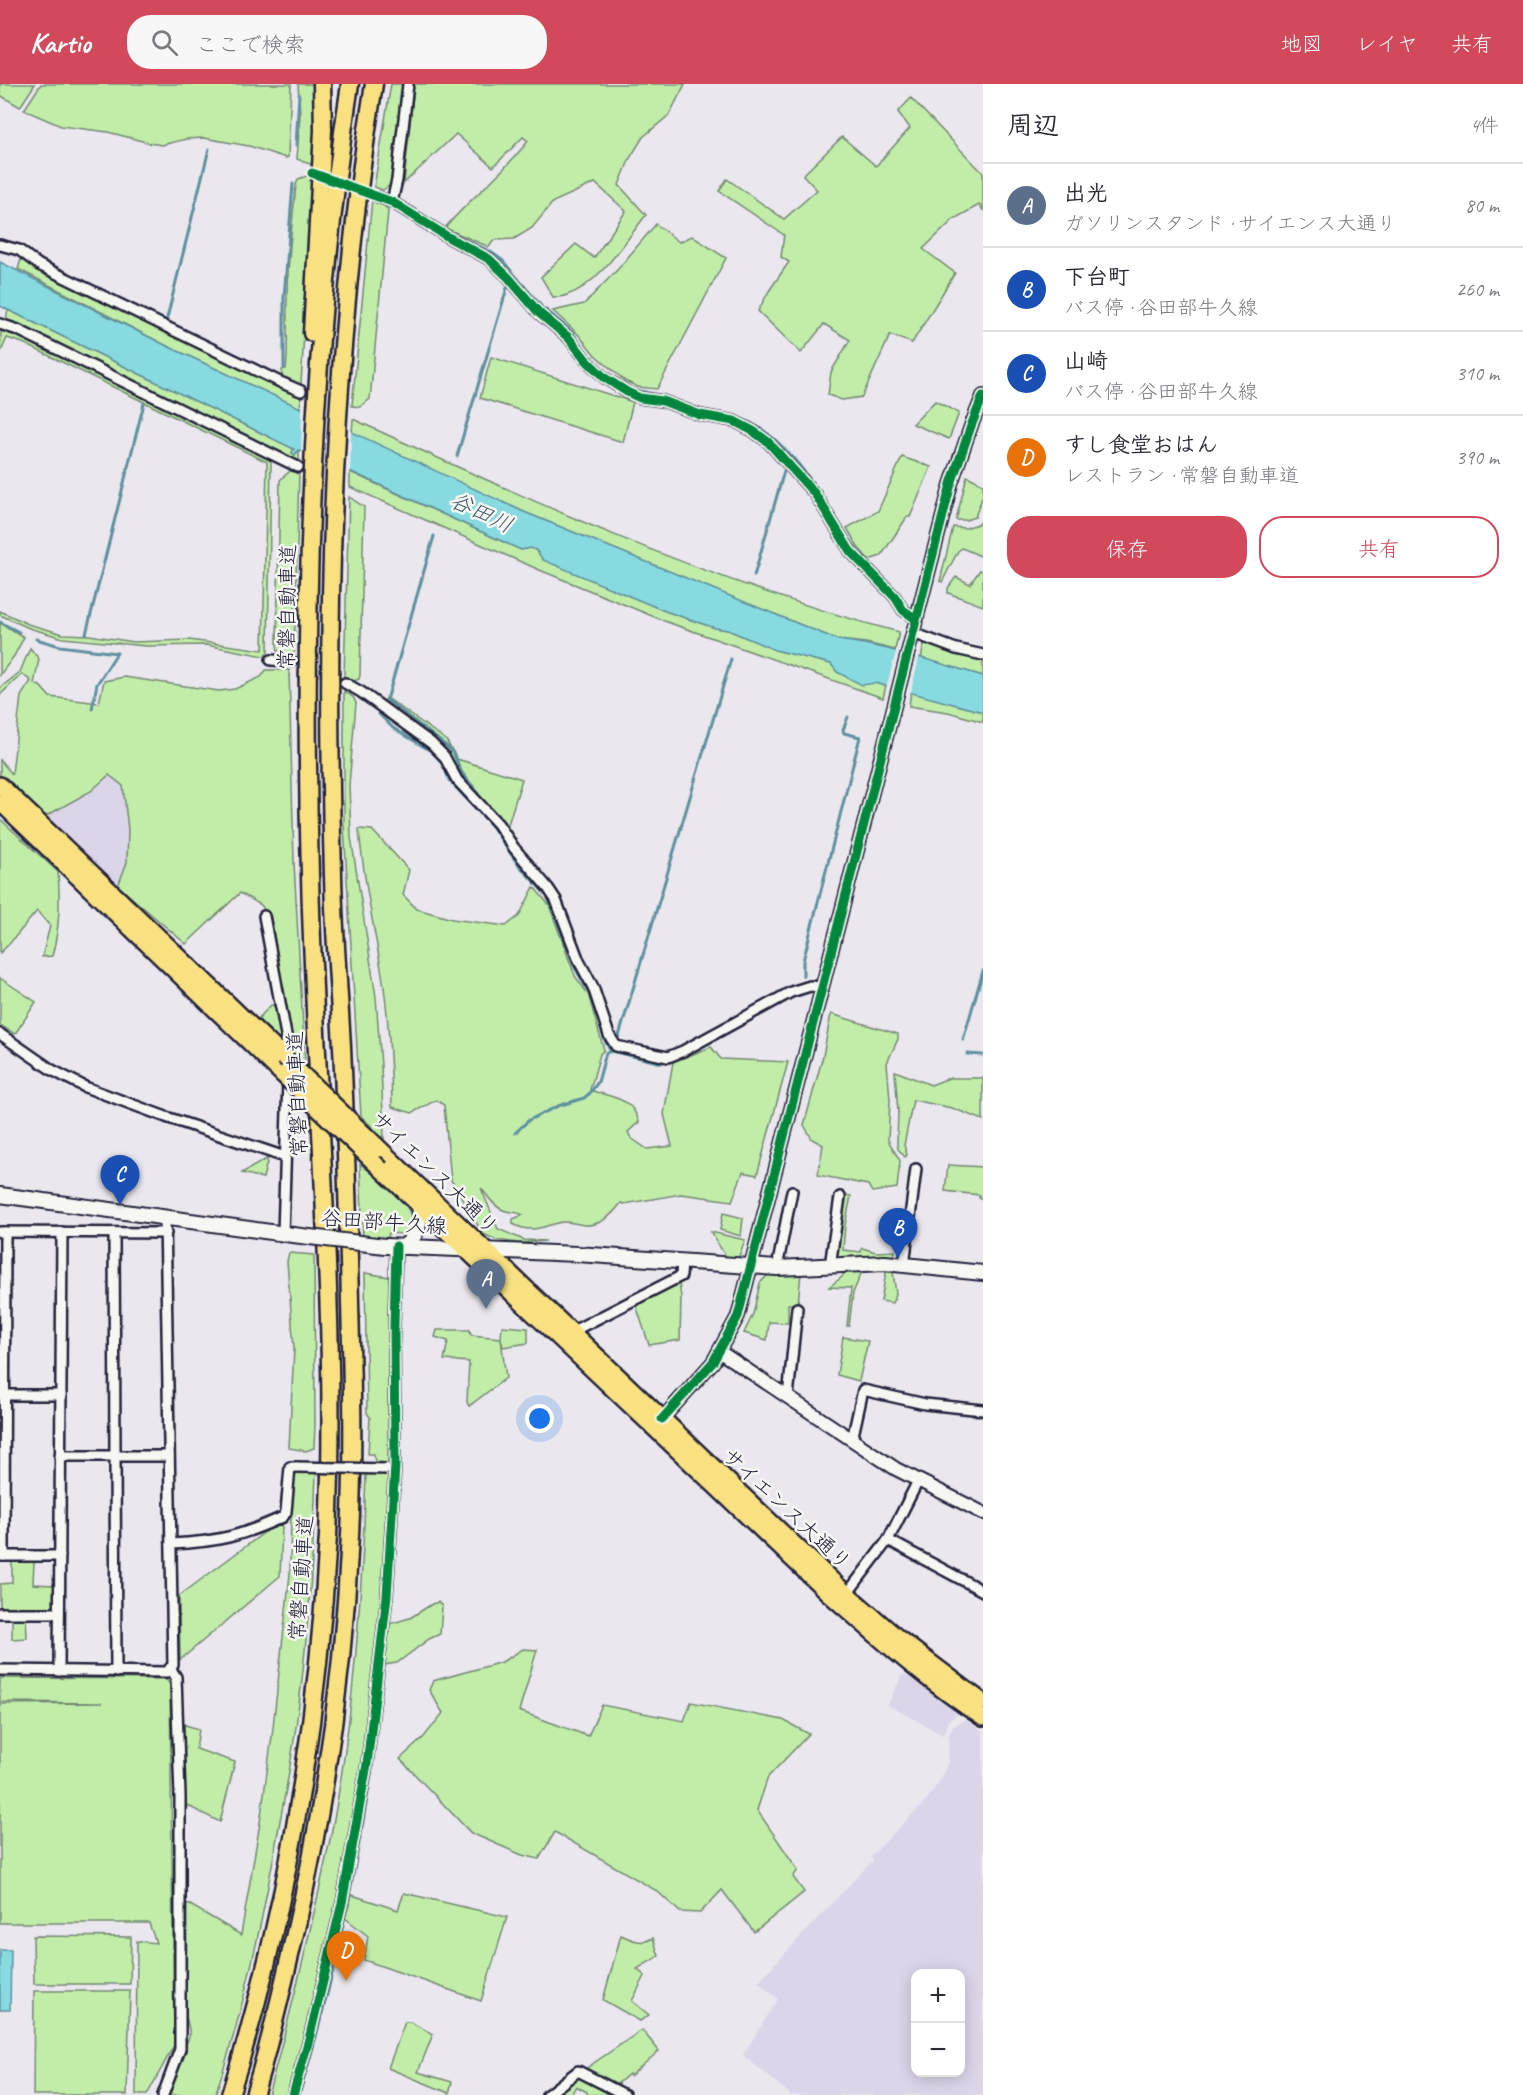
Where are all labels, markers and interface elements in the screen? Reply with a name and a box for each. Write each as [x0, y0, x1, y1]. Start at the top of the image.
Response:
search box [127, 15, 547, 69]
text: Kartio [30, 25, 91, 60]
icon: search [148, 26, 181, 59]
text: ここで検索 [196, 31, 306, 59]
text: 地図 [1281, 31, 1323, 57]
text: レイヤ [1356, 31, 1418, 57]
text: 共有 [1451, 31, 1493, 57]
text: 周辺 [1007, 109, 1059, 142]
text: 4件 [1470, 113, 1499, 138]
text: 出光 [1064, 179, 1108, 207]
text: A [1021, 193, 1032, 218]
text: 80 m [1465, 193, 1499, 218]
text: ガソリンスタンド · サイエンス大通り [1064, 211, 1397, 236]
text: 下台町 [1064, 263, 1130, 291]
text: B [1021, 277, 1032, 302]
text: 260 m [1456, 277, 1499, 302]
text: バス停 · 谷田部牛久線 [1064, 295, 1257, 320]
text: 山崎 [1064, 347, 1108, 375]
text: C [1022, 361, 1031, 386]
text: 310 m [1456, 361, 1499, 386]
text: バス停 · 谷田部牛久線 [1064, 379, 1257, 404]
text: すし食堂おはん [1064, 431, 1218, 459]
text: D [1021, 445, 1032, 470]
text: 390 m [1456, 445, 1499, 470]
text: レストラン · 常磐自動車道 [1064, 463, 1299, 488]
water label: 谷田川 [446, 486, 517, 540]
button: 保存 [1007, 516, 1247, 578]
button: 共有 [1259, 516, 1499, 578]
street label: 常磐自動車道 [273, 544, 301, 670]
street label: 常磐自動車道 [282, 1031, 312, 1157]
street label: サイエンス大通り [366, 1106, 504, 1240]
pin: C [100, 1156, 140, 1205]
street label: 谷田部牛久線 [320, 1205, 448, 1239]
pin: B [878, 1208, 918, 1258]
pin: A [466, 1260, 506, 1309]
your location [525, 1404, 554, 1433]
street label: サイエンス大通り [717, 1443, 857, 1575]
street label: 常磐自動車道 [284, 1514, 318, 1642]
pin: D [326, 1932, 366, 1981]
map controls [911, 1969, 965, 2077]
button: + [911, 1969, 965, 2023]
button: − [911, 2023, 965, 2077]

